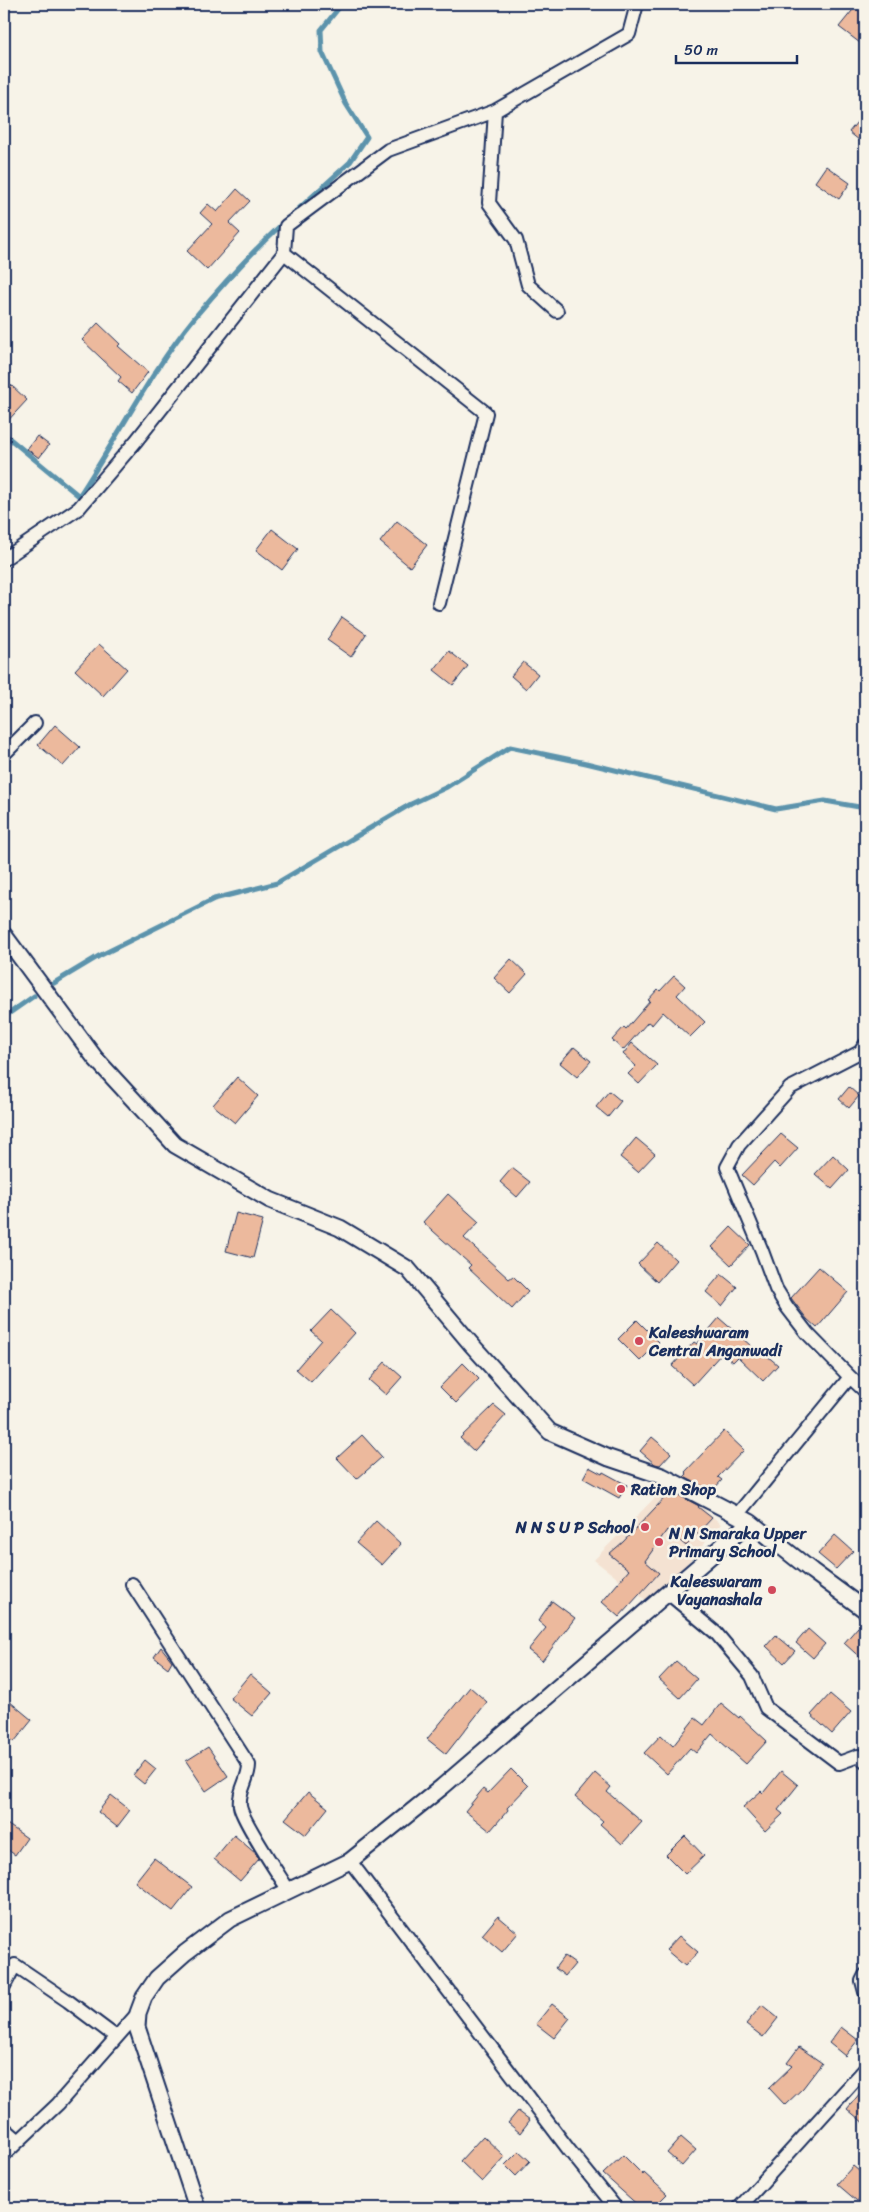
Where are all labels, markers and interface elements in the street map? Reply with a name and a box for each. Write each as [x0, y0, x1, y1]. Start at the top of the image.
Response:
scale bar [676, 32, 798, 64]
text: 50 m [684, 37, 719, 63]
place label: Kaleeshwaram Central Anganwadi [648, 1318, 784, 1365]
marker: Kaleeshwaram Central Anganwadi [633, 1335, 645, 1347]
place label: Ration Shop [630, 1475, 716, 1504]
marker: Ration Shop [615, 1483, 627, 1495]
place label: N N S U P School [515, 1513, 636, 1542]
place label: N N Smaraka Upper Primary School [668, 1519, 808, 1566]
marker: N N S U P School [639, 1521, 651, 1533]
marker: N N Smaraka Upper Primary School [653, 1536, 665, 1548]
place label: Kaleeswaram Vayanashala [669, 1567, 763, 1614]
marker: Kaleeswaram Vayanashala [766, 1584, 778, 1596]

